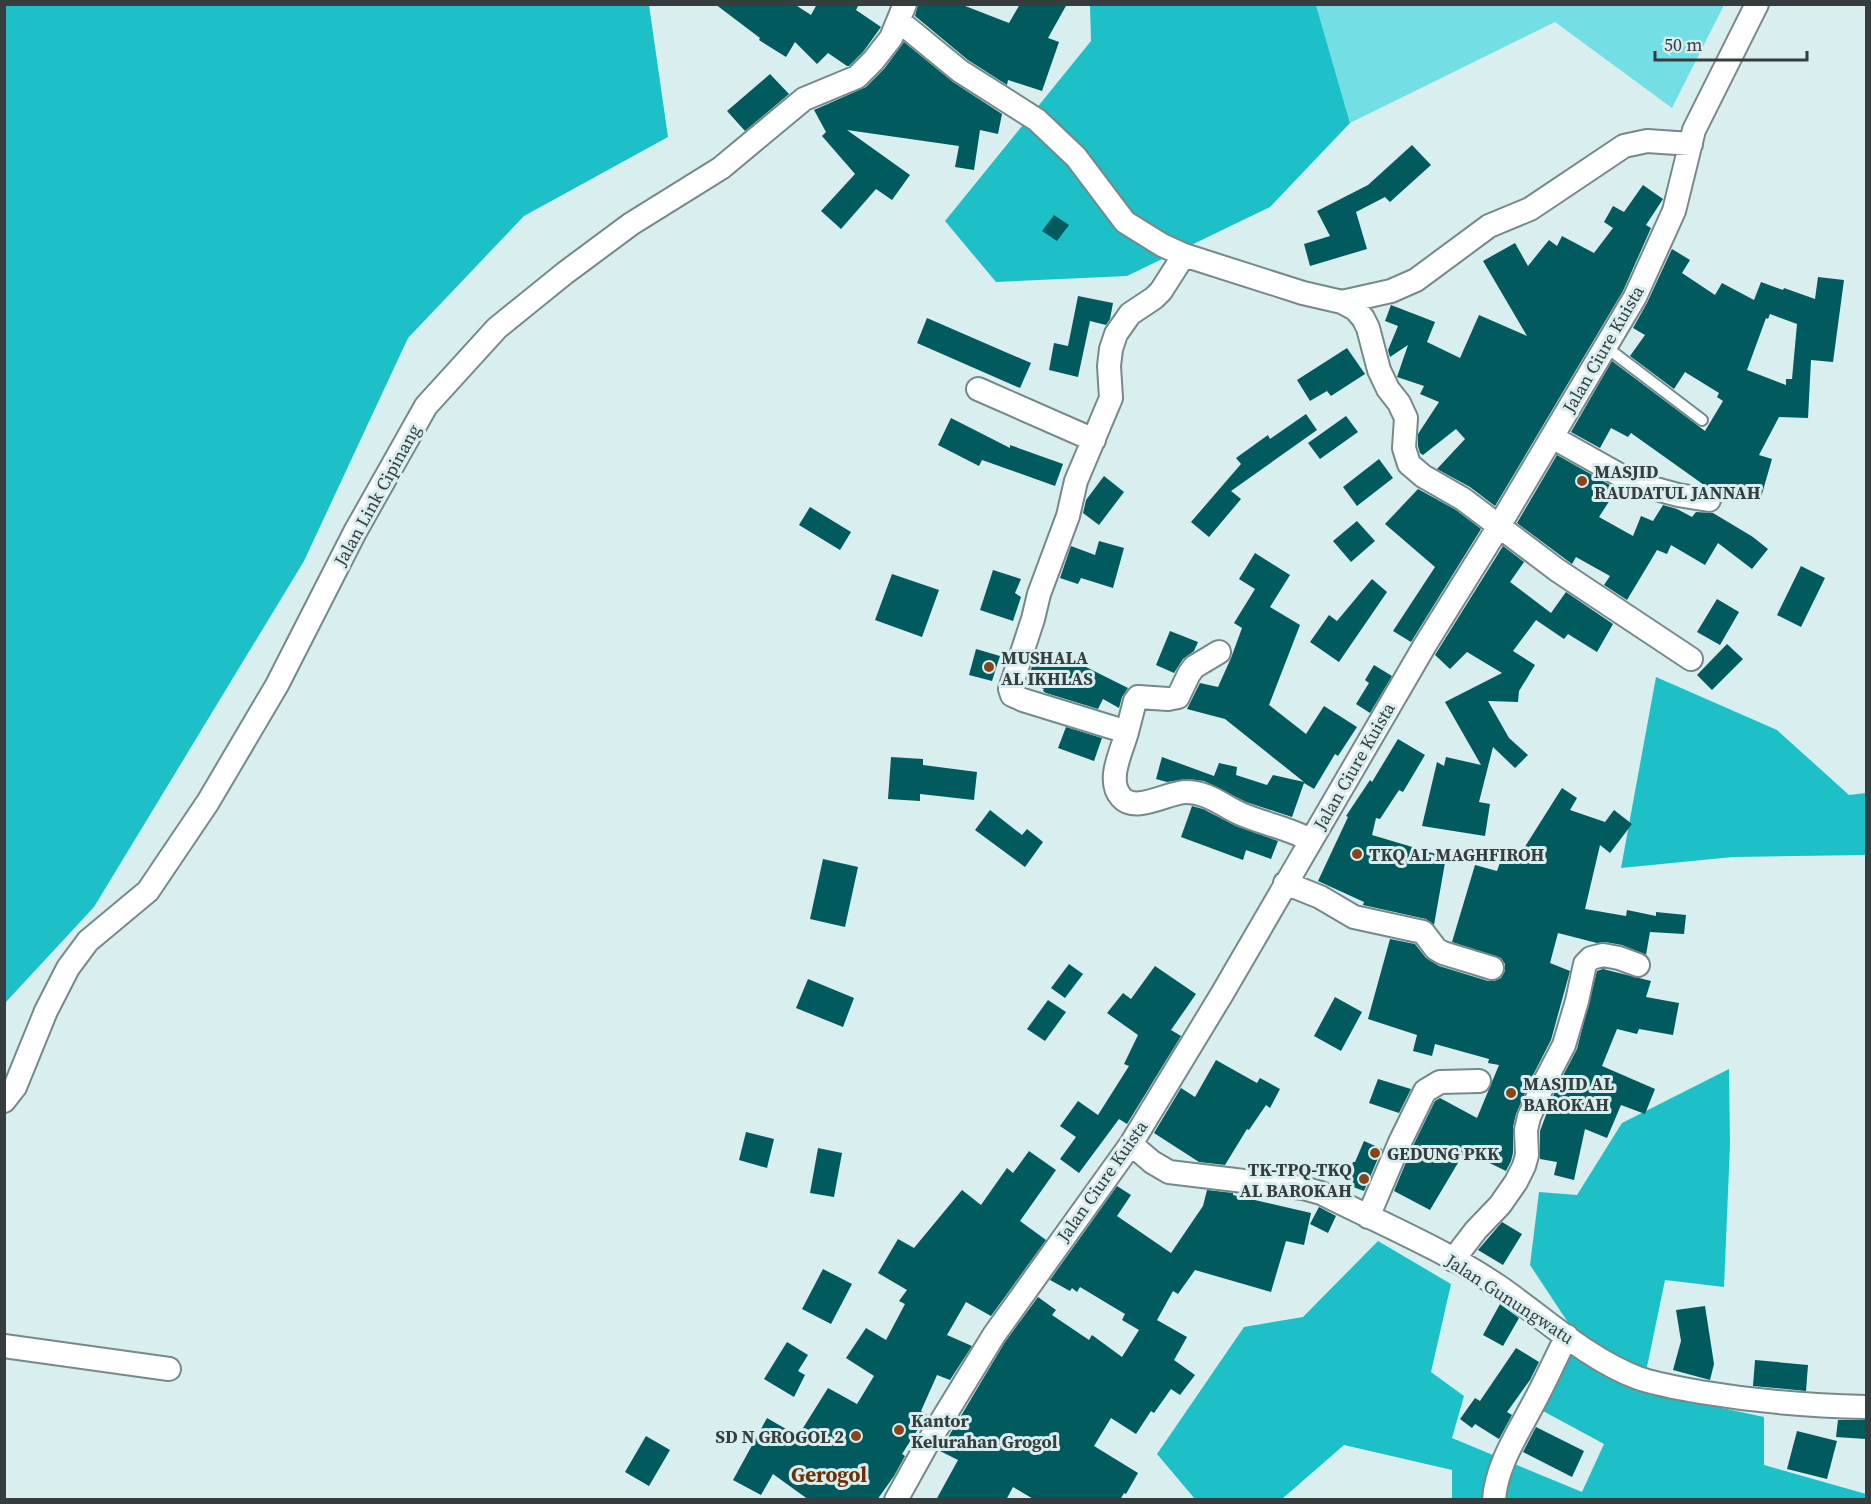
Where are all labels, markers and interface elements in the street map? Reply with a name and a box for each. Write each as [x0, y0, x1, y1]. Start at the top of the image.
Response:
scale bar [1655, 24, 1806, 62]
text: 50 m [1664, 32, 1702, 57]
street label: Jalan Ciure Kuista [1556, 280, 1650, 418]
street label: Jalan Link Cipinang [327, 420, 426, 571]
place label: MASJID RAUDATUL JANNAH [1594, 459, 1761, 505]
marker: MASJID RAUDATUL JANNAH [1575, 474, 1589, 488]
place label: MUSHALA AL IKHLAS [1001, 645, 1093, 691]
marker: MUSHALA AL IKHLAS [982, 660, 996, 674]
street label: Jalan Ciure Kuista [1307, 697, 1401, 835]
place label: TKQ AL MAGHFIROH [1369, 842, 1544, 867]
marker: TKQ AL MAGHFIROH [1350, 847, 1364, 861]
place label: MASJID AL BAROKAH [1523, 1071, 1614, 1117]
marker: MASJID AL BAROKAH [1504, 1086, 1518, 1100]
street label: Jalan Ciure Kuista [1050, 1115, 1154, 1248]
place label: GEDUNG PKK [1387, 1141, 1500, 1166]
marker: GEDUNG PKK [1368, 1146, 1382, 1160]
place label: TK-TPQ-TKQ AL BAROKAH [1240, 1157, 1352, 1203]
marker: TK-TPQ-TKQ AL BAROKAH [1357, 1172, 1371, 1186]
street label: Jalan Gunungwatu [1440, 1248, 1579, 1350]
place label: Kantor Kelurahan Grogol [911, 1408, 1058, 1454]
marker: Kantor Kelurahan Grogol [892, 1423, 906, 1437]
place label: SD N GROGOL 2 [715, 1424, 844, 1449]
marker: SD N GROGOL 2 [849, 1429, 863, 1443]
district label: Gerogol [791, 1460, 867, 1489]

